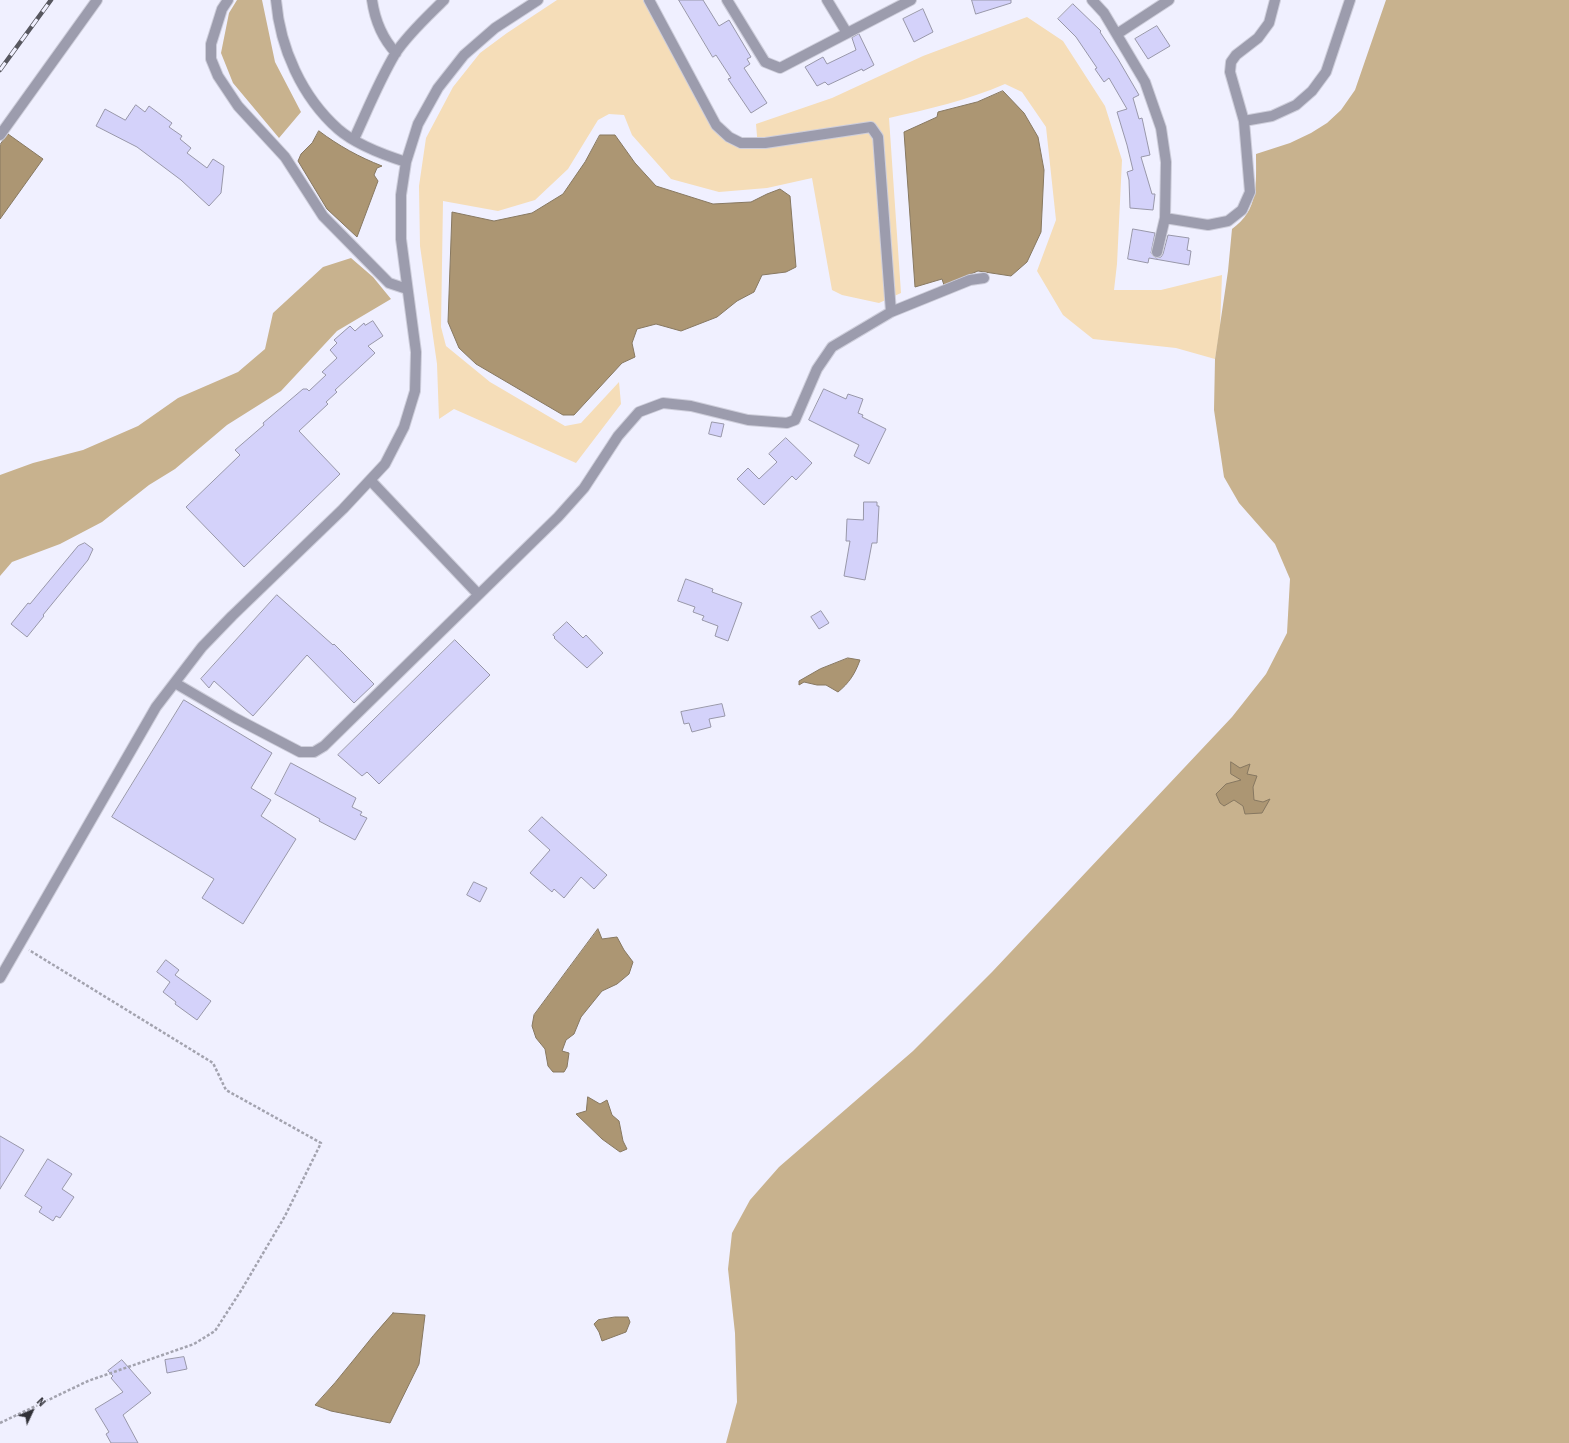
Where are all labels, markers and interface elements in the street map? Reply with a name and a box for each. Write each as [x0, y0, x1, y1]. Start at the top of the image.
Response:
north arrow [12, 1391, 52, 1431]
text: N [33, 1394, 49, 1410]

